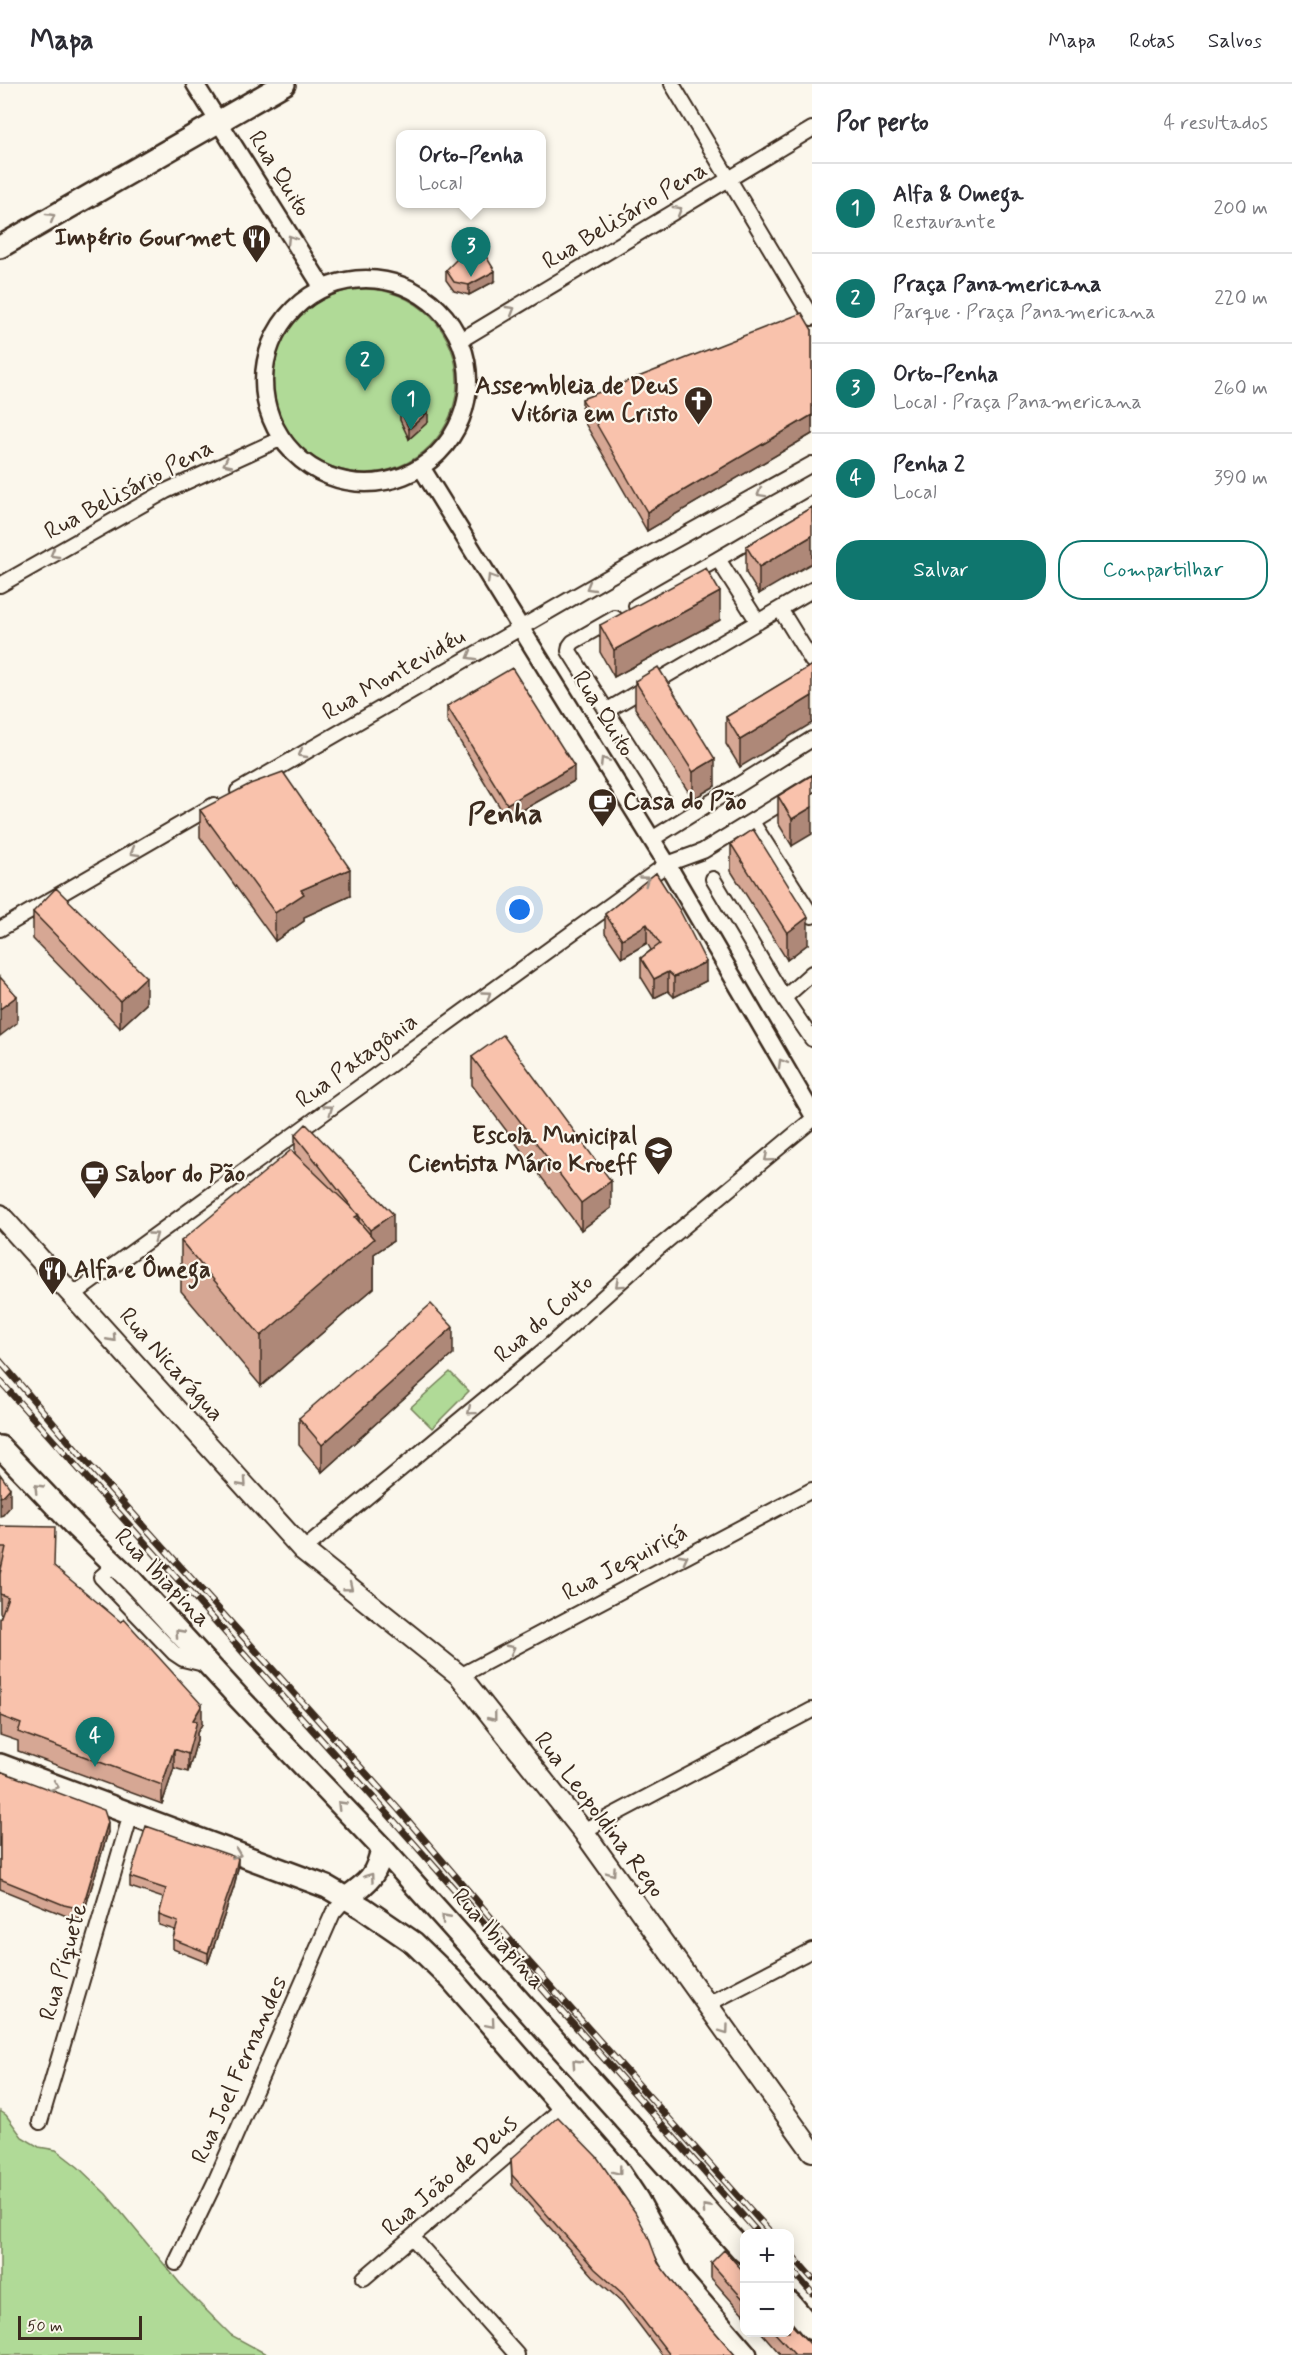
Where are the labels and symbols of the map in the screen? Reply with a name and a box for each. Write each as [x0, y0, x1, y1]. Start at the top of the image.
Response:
street label: Rua Quito [240, 125, 318, 223]
street label: Rua Belisário Pena [537, 155, 713, 277]
one-way arrow [672, 206, 682, 217]
one-way arrow [45, 213, 55, 225]
restaurant icon: Império Gourmet [241, 222, 273, 264]
place label: Império Gourmet [54, 223, 237, 254]
pin: 3 [452, 228, 490, 277]
one-way arrow [287, 235, 299, 245]
one-way arrow [505, 306, 515, 317]
pin: 2 [346, 342, 385, 391]
place label: Assembleia de Deus Vitória em Cristo [475, 371, 679, 430]
pin: 1 [392, 380, 430, 430]
church icon: Assembleia de Deus Vitória em Cristo [683, 384, 715, 426]
street label: Rua Belisário Pena [39, 432, 219, 548]
one-way arrow [222, 456, 233, 468]
one-way arrow [757, 485, 767, 497]
one-way arrow [50, 547, 60, 558]
one-way arrow [486, 574, 498, 584]
one-way arrow [586, 580, 596, 592]
street label: Rua Montevidéu [317, 621, 471, 728]
one-way arrow [467, 649, 477, 661]
street label: Rua Quito [564, 665, 642, 763]
one-way arrow [298, 747, 309, 758]
one-way arrow [599, 757, 611, 767]
cafe icon: Casa do Pão [586, 786, 618, 828]
place label: Casa do Pão [623, 787, 747, 818]
district label: Penha [467, 795, 543, 834]
one-way arrow [129, 844, 140, 856]
one-way arrow [639, 876, 650, 887]
your location [505, 895, 534, 924]
one-way arrow [481, 991, 492, 1002]
street label: Rua Patagônia [290, 1006, 425, 1117]
one-way arrow [778, 1059, 790, 1069]
one-way arrow [323, 1105, 334, 1116]
place label: Escola Municipal Cientista Mário Kroeff [408, 1121, 637, 1180]
school or university icon: Escola Municipal Cientista Mário Kroeff [642, 1134, 674, 1176]
one-way arrow [764, 1151, 775, 1162]
cafe icon: Sabor do Pão [78, 1158, 110, 1200]
place label: Sabor do Pão [115, 1159, 245, 1190]
one-way arrow [148, 1232, 159, 1243]
restaurant icon: Alfa e Ômega [37, 1254, 69, 1296]
place label: Alfa e Ômega [74, 1254, 211, 1289]
street label: Rua do Couto [488, 1267, 600, 1371]
one-way arrow [615, 1277, 625, 1288]
street label: Rua Nicarágua [112, 1301, 230, 1429]
one-way arrow [105, 1332, 116, 1342]
one-way arrow [467, 1404, 478, 1415]
one-way arrow [236, 1477, 247, 1487]
one-way arrow [34, 1485, 45, 1495]
street label: Rua Jequiriçá [557, 1517, 693, 1609]
street label: Rua Ibiapina [107, 1522, 217, 1634]
one-way arrow [678, 1554, 688, 1565]
one-way arrow [342, 1580, 353, 1591]
one-way arrow [175, 1629, 186, 1639]
one-way arrow [505, 1644, 516, 1656]
one-way arrow [485, 1710, 496, 1721]
pin: 4 [76, 1718, 115, 1767]
street label: Rua Leopoldina Rego [526, 1726, 672, 1904]
one-way arrow [49, 1778, 60, 1791]
one-way arrow [338, 1802, 349, 1813]
one-way arrow [231, 1847, 242, 1859]
one-way arrow [604, 1865, 615, 1876]
one-way arrow [363, 1873, 374, 1884]
street label: Rua Ibiapina [444, 1882, 552, 1996]
street label: Rua Piquete [32, 1900, 96, 2024]
one-way arrow [441, 1914, 452, 1925]
street label: Rua Joel Fernandes [185, 1971, 295, 2169]
one-way arrow [484, 2017, 495, 2028]
one-way arrow [717, 2024, 728, 2035]
one-way arrow [572, 2059, 583, 2070]
street label: Rua João de Deus [376, 2109, 524, 2243]
one-way arrow [611, 2164, 622, 2175]
one-way arrow [702, 2204, 713, 2215]
scale bar [18, 2313, 142, 2340]

